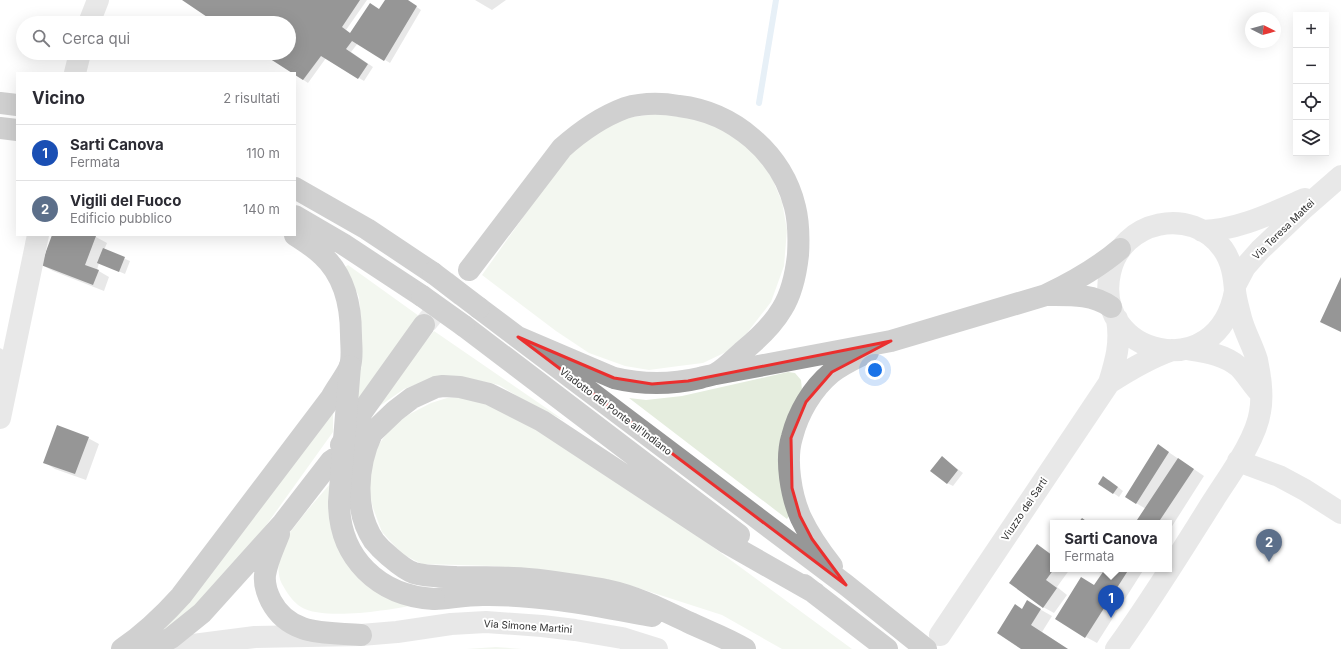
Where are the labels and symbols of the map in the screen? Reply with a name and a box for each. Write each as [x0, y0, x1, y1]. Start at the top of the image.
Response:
north arrow [1245, 12, 1281, 48]
street label: Via Teresa Mattei [1250, 196, 1316, 262]
your location [865, 360, 885, 380]
street label: Viadotto del Ponte all'Indiano [558, 365, 674, 457]
street label: Viuzzo dei Sarti [998, 475, 1050, 543]
pin: 2 [1256, 529, 1282, 562]
pin: 1 [1098, 585, 1124, 618]
street label: Via Simone Martini [483, 617, 573, 635]

